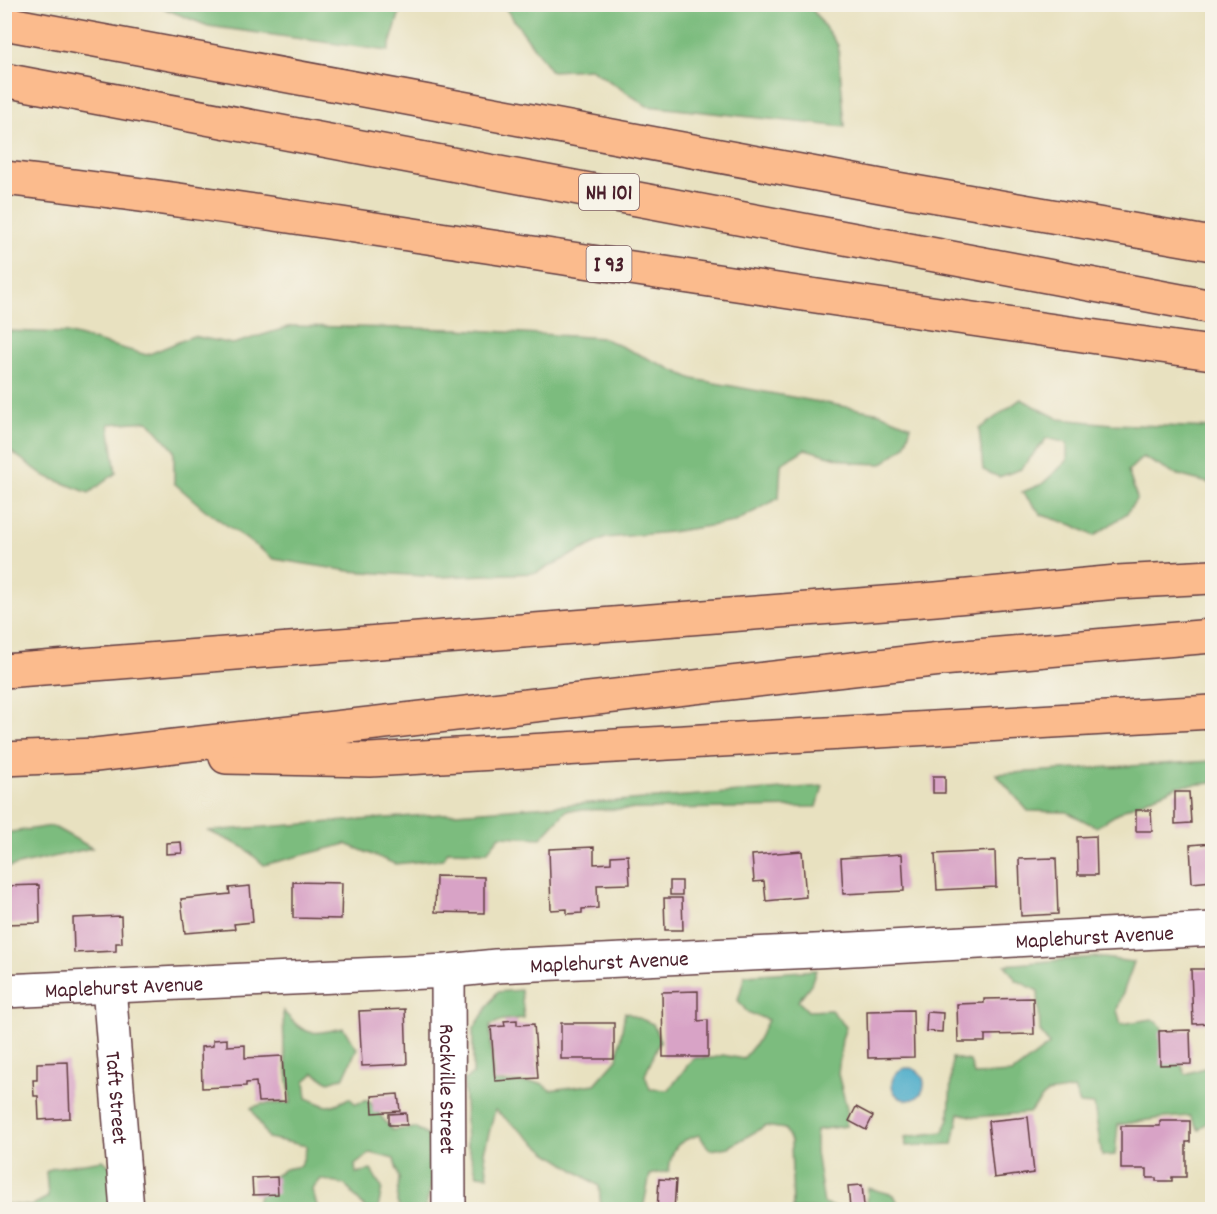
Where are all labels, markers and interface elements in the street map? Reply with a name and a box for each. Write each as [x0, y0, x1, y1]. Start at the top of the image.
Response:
road number: NH 101 [579, 174, 639, 210]
road number: I 93 [586, 246, 632, 282]
street label: Maplehurst Avenue [1015, 919, 1175, 959]
street label: Maplehurst Avenue [529, 945, 689, 983]
street label: Maplehurst Avenue [44, 970, 204, 1008]
street label: Rockville Street [429, 1024, 461, 1154]
street label: Taft Street [95, 1050, 134, 1146]

